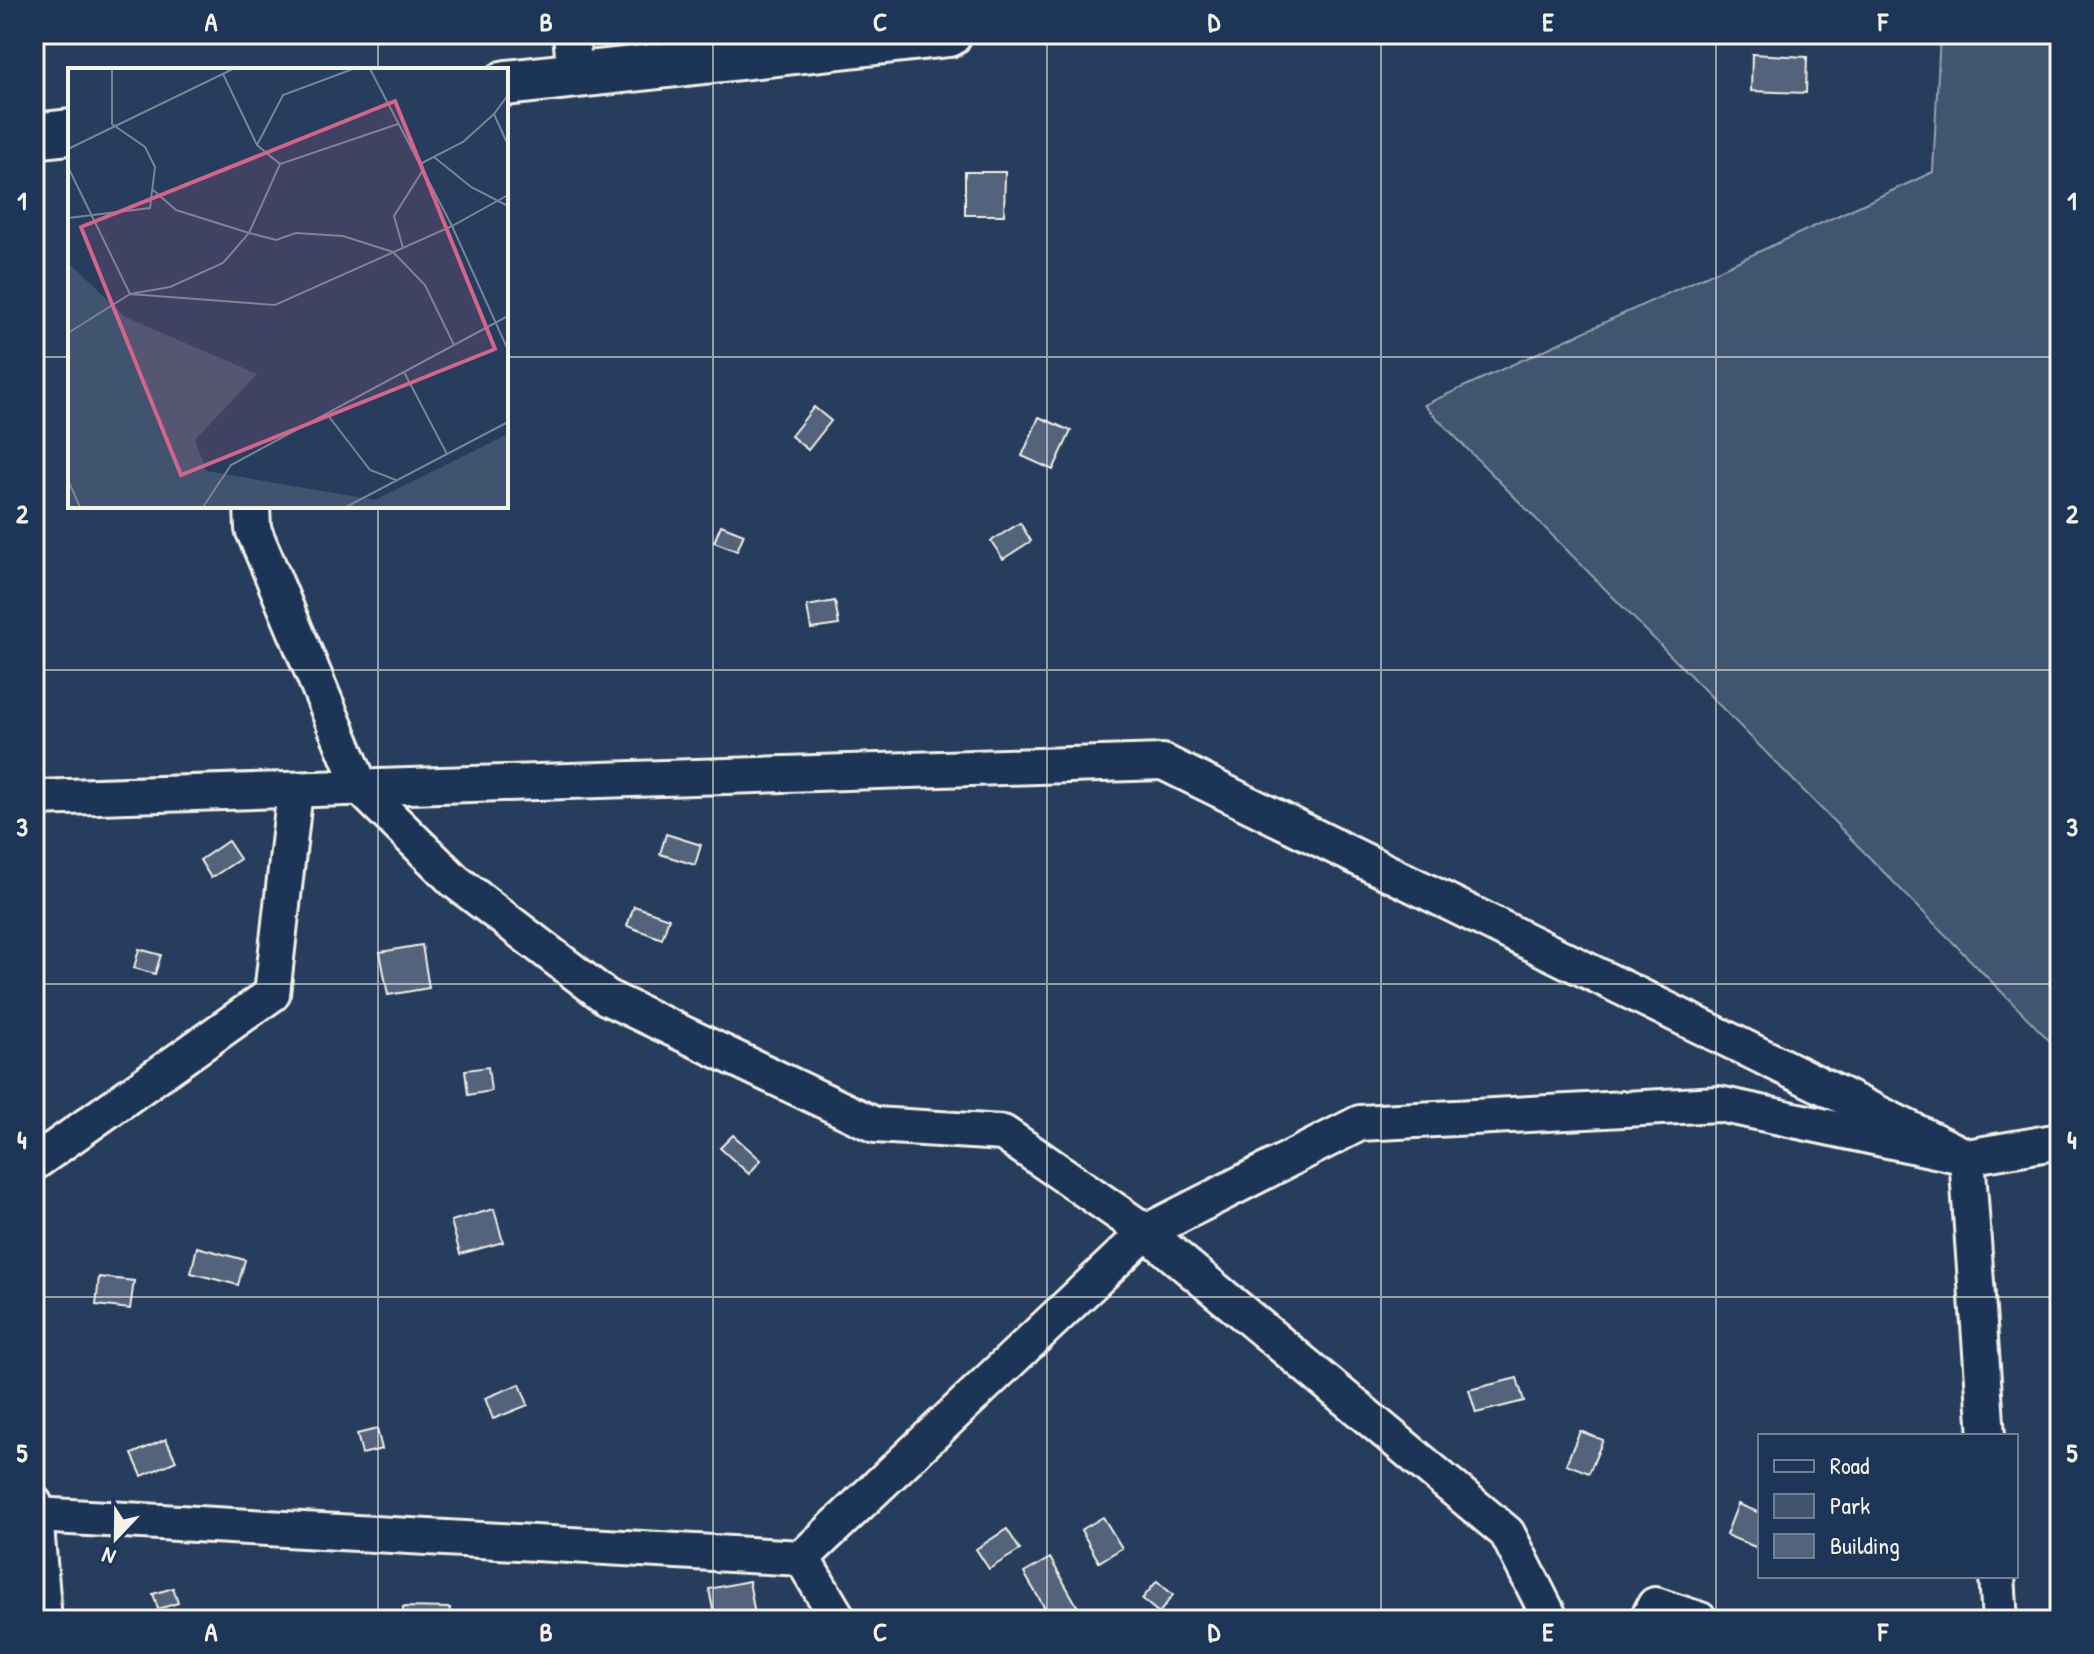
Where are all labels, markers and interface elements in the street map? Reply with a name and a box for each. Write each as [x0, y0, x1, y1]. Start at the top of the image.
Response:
text: A [205, 4, 218, 39]
text: B [539, 4, 553, 39]
text: C [873, 4, 887, 39]
text: D [1208, 4, 1221, 39]
text: E [1542, 4, 1554, 39]
text: F [1877, 4, 1889, 39]
inset map [68, 68, 508, 508]
text: 1 [17, 183, 27, 218]
text: 1 [2067, 183, 2077, 218]
text: 2 [16, 496, 29, 531]
text: 2 [2066, 496, 2079, 531]
text: 3 [16, 809, 28, 844]
text: 3 [2066, 809, 2078, 844]
text: 4 [17, 1122, 27, 1157]
text: 4 [2067, 1122, 2077, 1157]
legend [1758, 1434, 2018, 1578]
text: 5 [17, 1435, 28, 1470]
text: 5 [2067, 1435, 2078, 1470]
text: Road [1830, 1449, 1869, 1481]
text: Park [1830, 1489, 1870, 1521]
north arrow [76, 1498, 156, 1578]
text: Building [1830, 1529, 1900, 1561]
text: N [97, 1540, 120, 1573]
text: A [205, 1614, 218, 1649]
text: B [539, 1614, 553, 1649]
text: C [873, 1614, 887, 1649]
text: D [1208, 1614, 1221, 1649]
text: E [1542, 1614, 1554, 1649]
text: F [1877, 1614, 1889, 1649]

